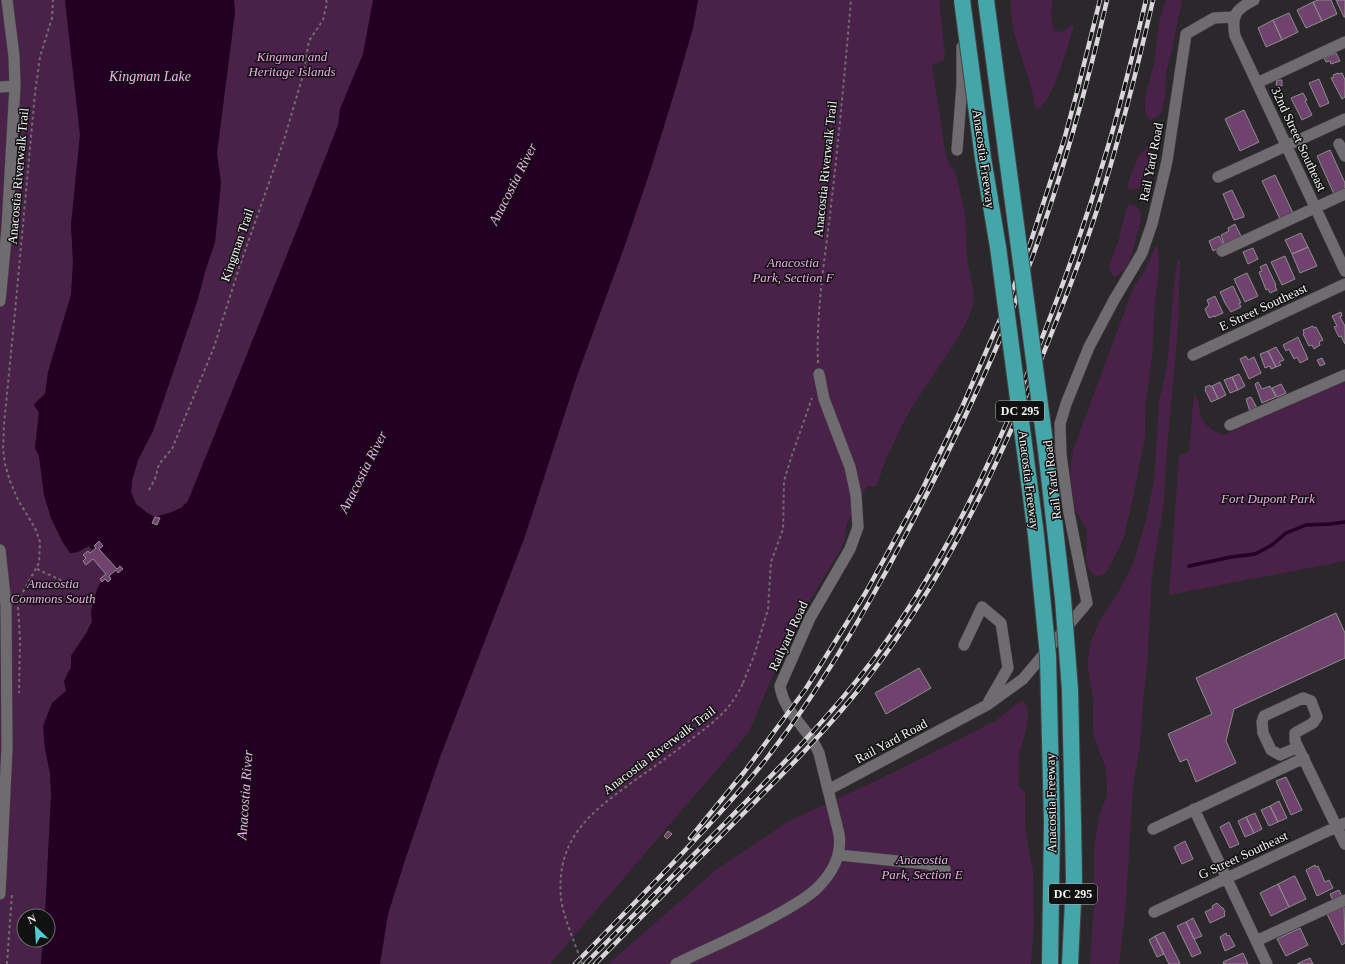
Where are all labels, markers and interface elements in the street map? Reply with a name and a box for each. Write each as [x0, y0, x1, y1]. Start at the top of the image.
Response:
park label: Kingman and Heritage Islands [247, 49, 336, 79]
water label: Kingman Lake [108, 69, 191, 84]
street label: 32nd Street Southeast [1268, 84, 1330, 194]
street label: Anacostia Riverwalk Trail [810, 100, 840, 238]
street label: Anacostia Riverwalk Trail [5, 107, 31, 245]
street label: Anacostia Freeway [970, 108, 998, 210]
street label: Rail Yard Road [1136, 121, 1166, 203]
water label: Anacostia River [485, 140, 540, 228]
street label: Kingman Trail [218, 206, 257, 283]
park label: Anacostia Park, Section F [751, 255, 835, 285]
street label: E Street Southeast [1217, 280, 1310, 334]
road number: DC 295 [996, 401, 1044, 421]
water label: Anacostia River [335, 428, 390, 516]
street label: Anacostia Freeway [1015, 429, 1043, 531]
street label: Rail Yard Road [1040, 439, 1064, 521]
park label: Fort Dupont Park [1220, 491, 1315, 506]
park label: Anacostia Commons South [11, 576, 95, 606]
street label: Railyard Road [765, 598, 811, 673]
street label: Anacostia Riverwalk Trail [600, 702, 719, 797]
street label: Rail Yard Road [852, 715, 930, 766]
water label: Anacostia River [234, 749, 256, 841]
street label: Anacostia Freeway [1043, 752, 1059, 853]
street label: G Street Southeast [1196, 828, 1290, 882]
park label: Anacostia Park, Section E [880, 852, 963, 882]
road number: DC 295 [1049, 884, 1097, 904]
north arrow [16, 908, 56, 948]
text: N [26, 912, 38, 926]

